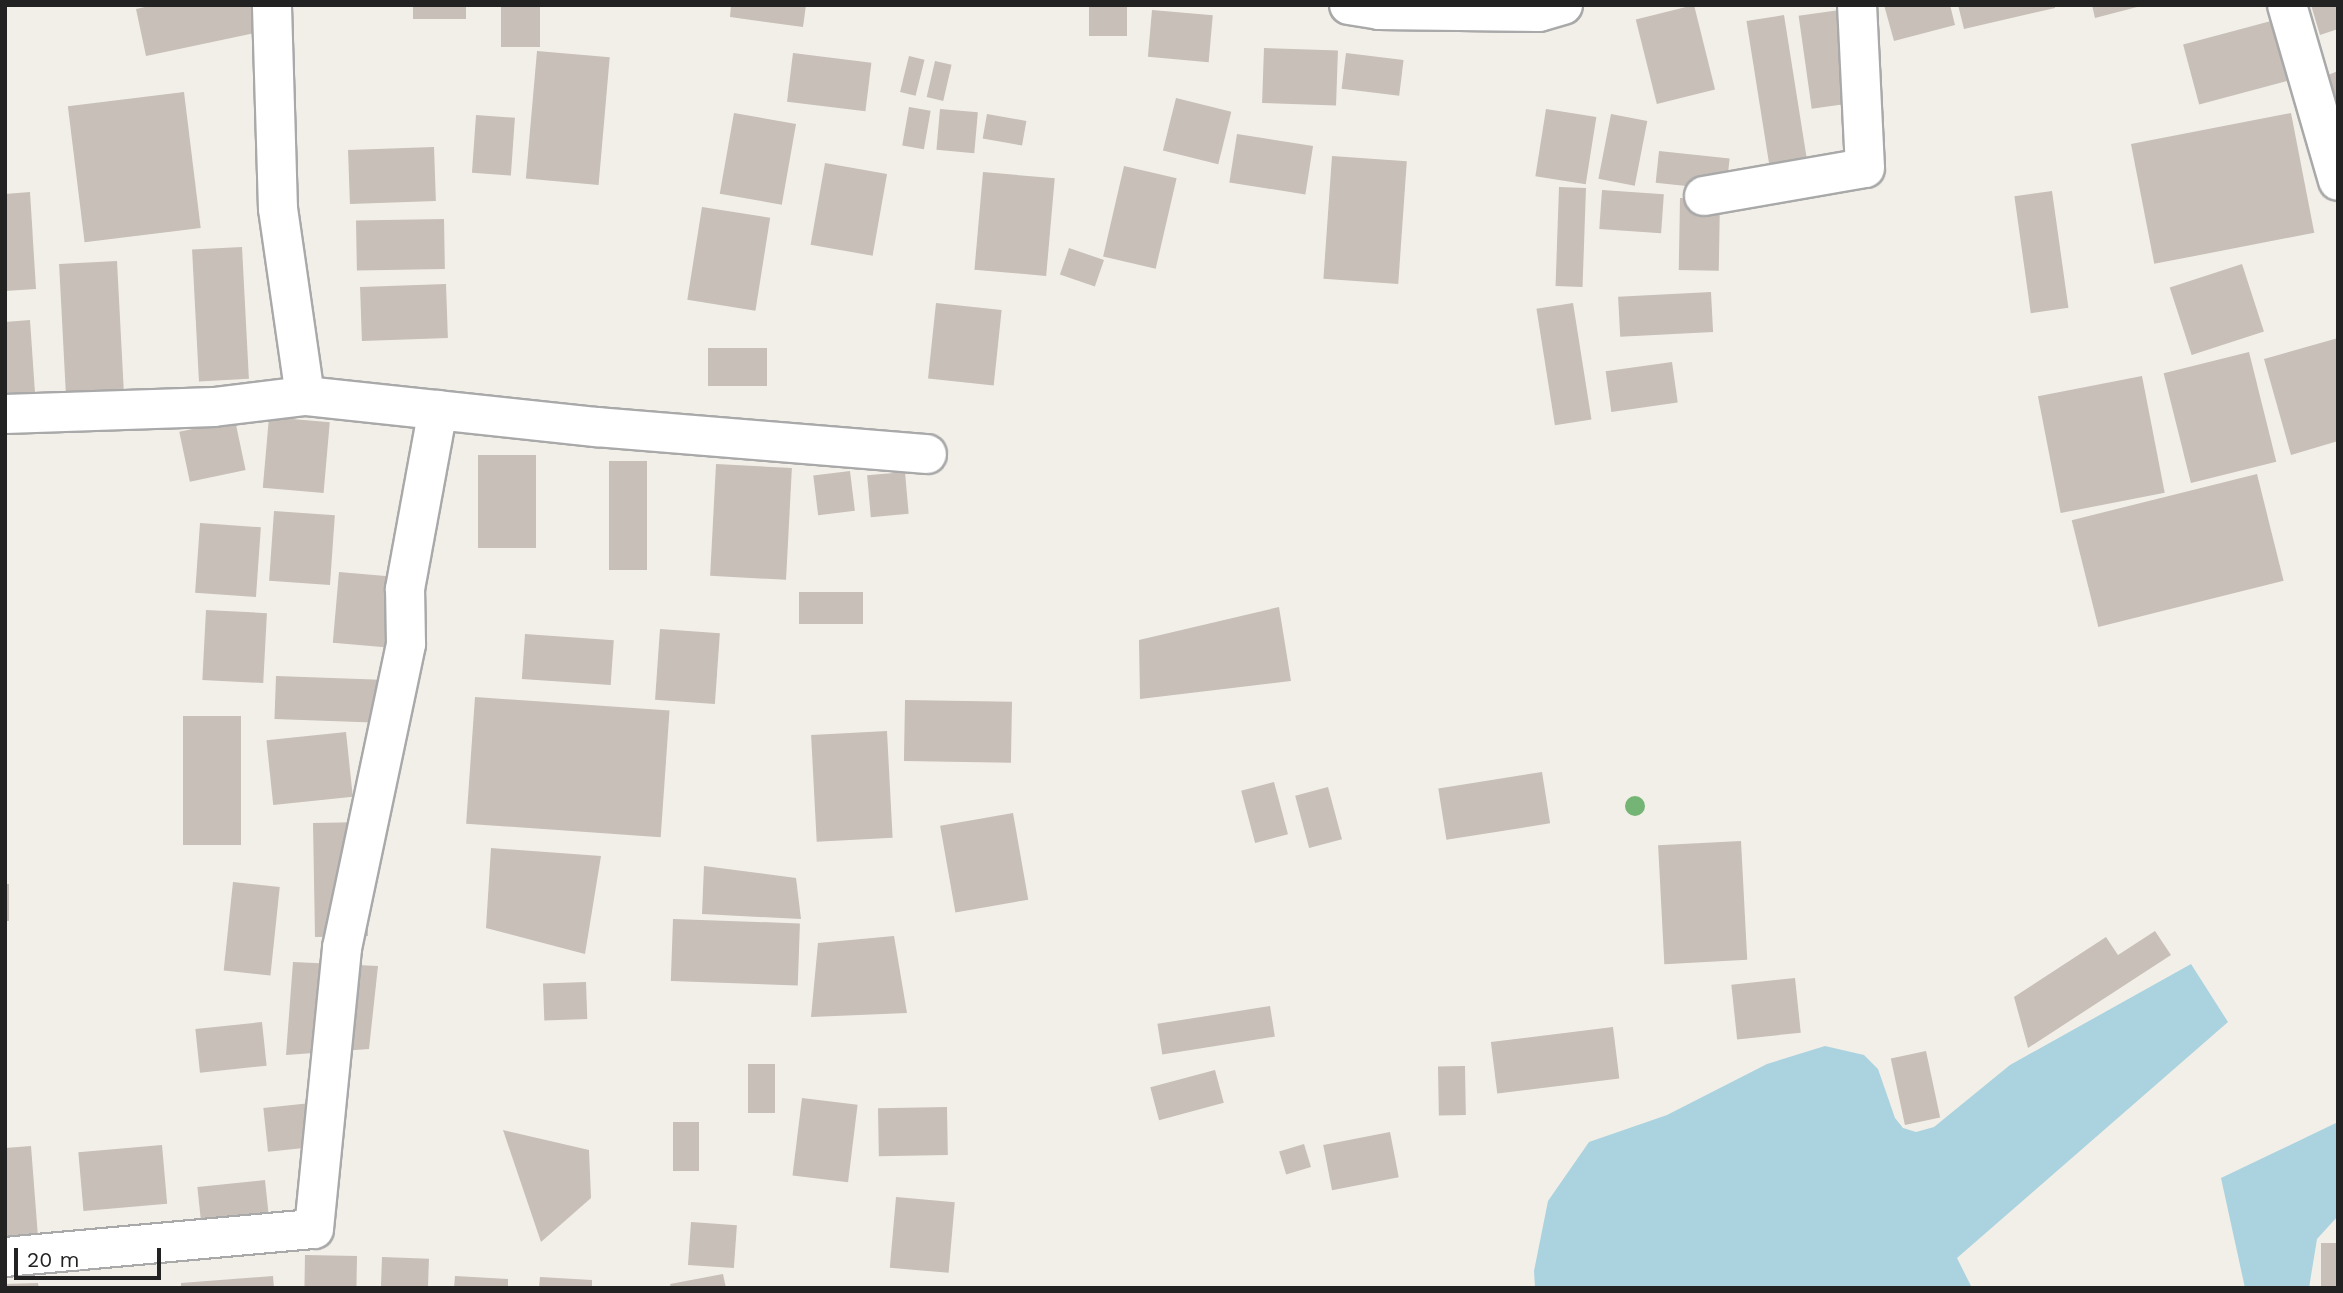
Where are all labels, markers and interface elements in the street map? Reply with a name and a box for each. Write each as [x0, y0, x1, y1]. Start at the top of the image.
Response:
scale bar [18, 1234, 164, 1278]
text: 20 m [27, 1247, 79, 1272]

